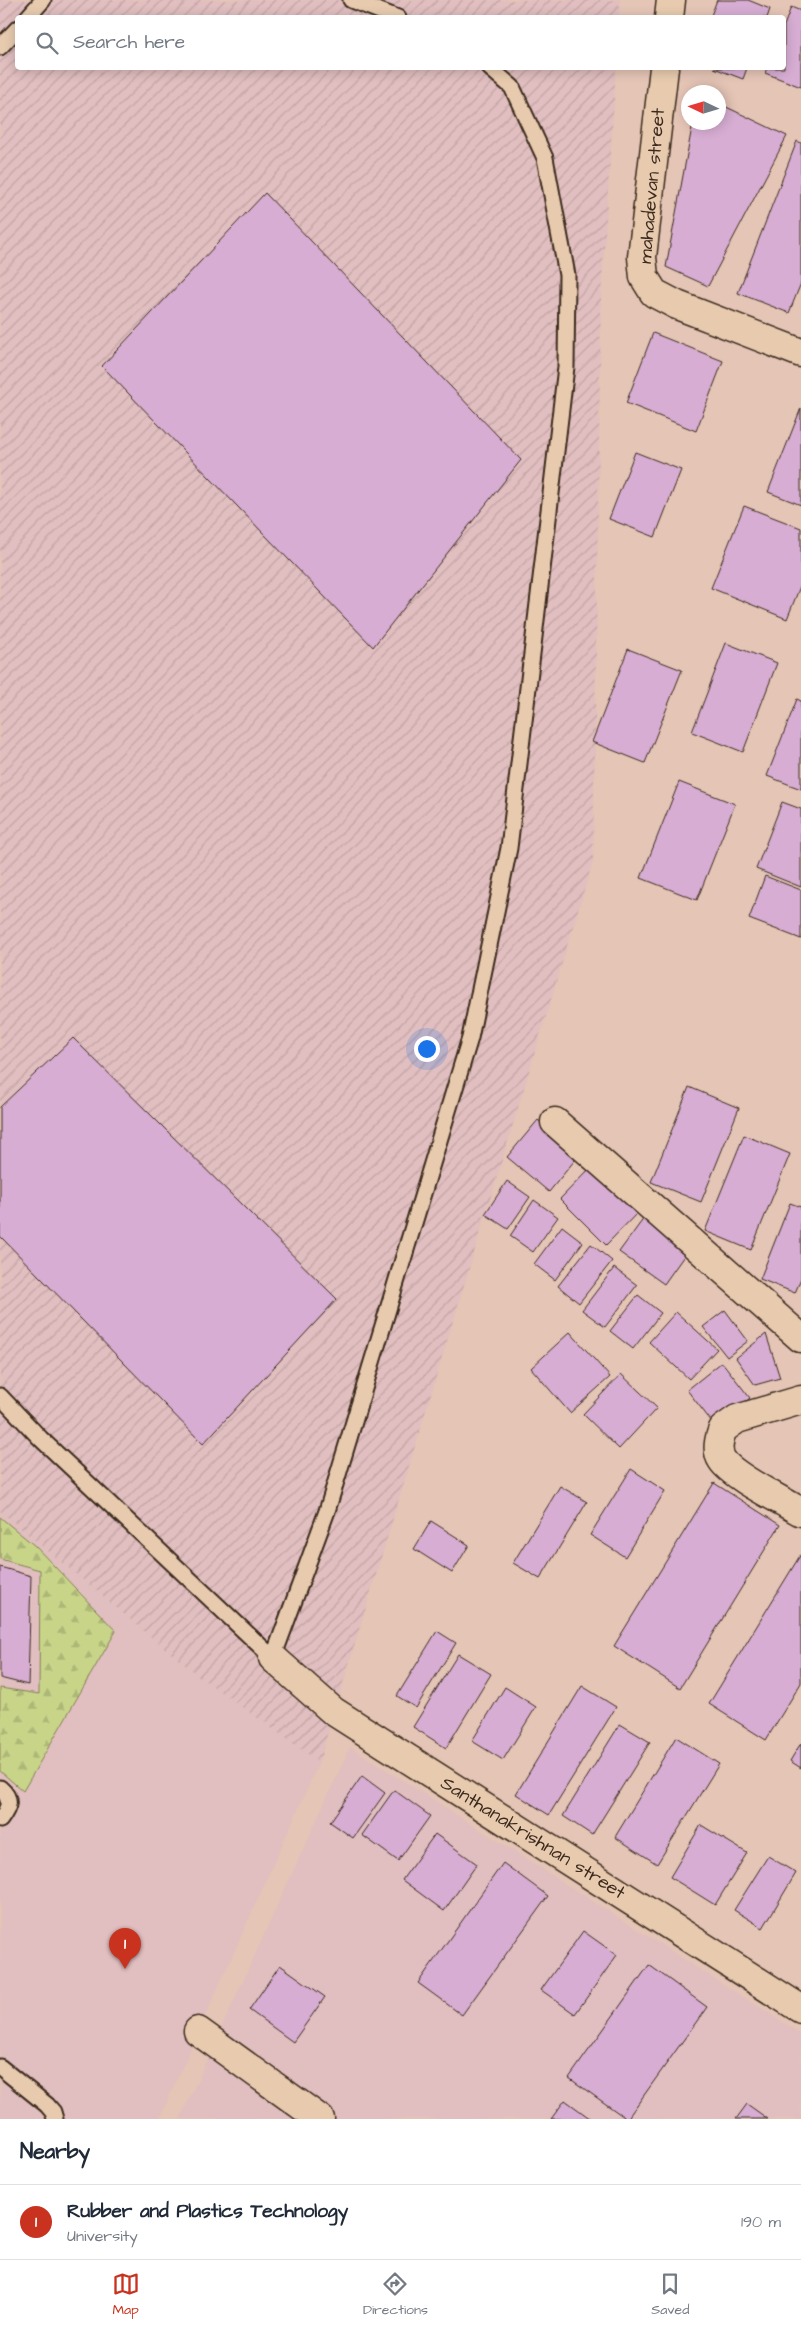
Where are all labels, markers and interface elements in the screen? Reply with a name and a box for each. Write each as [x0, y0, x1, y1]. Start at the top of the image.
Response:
search box [15, 15, 786, 70]
icon: search [33, 29, 61, 57]
text: Search here [73, 29, 185, 56]
north arrow [681, 85, 726, 130]
street label: mahadevan street [632, 107, 672, 265]
your location [414, 1036, 440, 1062]
street label: Santhanakrishnan street [435, 1770, 631, 1906]
pin: 1 [109, 1928, 141, 1969]
text: Nearby [20, 2137, 90, 2166]
text: Rubber and Plastics Technology [67, 2198, 348, 2225]
text: 1 [35, 2211, 37, 2233]
text: 190 m [741, 2211, 781, 2233]
text: University [67, 2225, 138, 2247]
tab: Map [112, 2270, 140, 2320]
tab: Directions [363, 2270, 428, 2320]
tab: Saved [651, 2270, 689, 2320]

